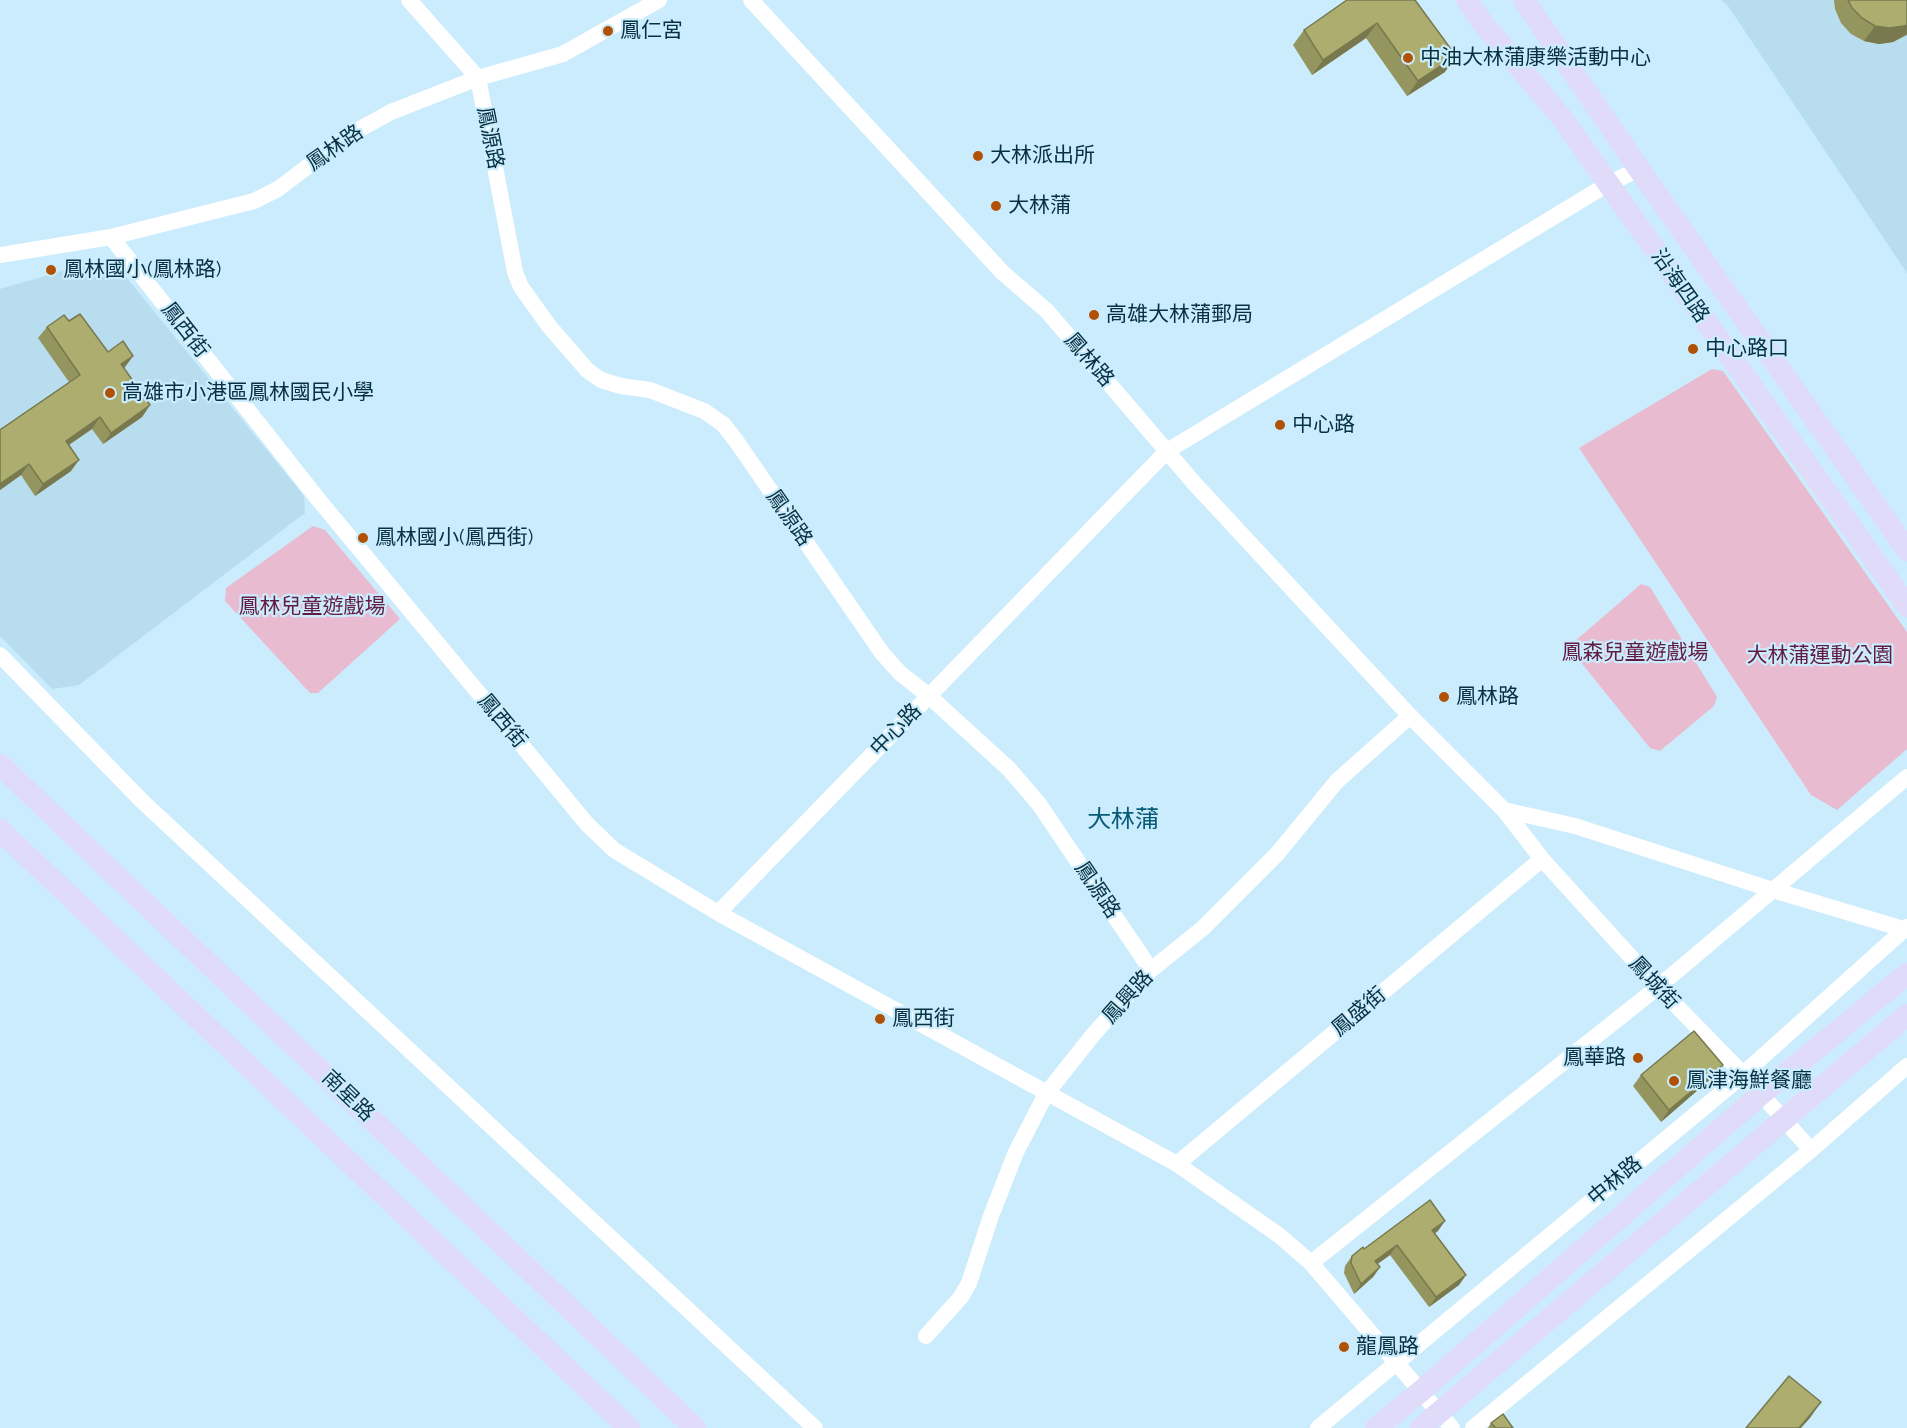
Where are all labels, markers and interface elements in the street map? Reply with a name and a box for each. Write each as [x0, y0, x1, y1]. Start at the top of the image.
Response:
place label: 鳳仁宮 [620, 18, 683, 44]
marker: 鳳仁宮 [601, 24, 615, 38]
place label: 中油大林蒲康樂活動中心 [1420, 45, 1651, 71]
marker: 中油大林蒲康樂活動中心 [1401, 51, 1415, 65]
street label: 鳳源路 [472, 105, 508, 171]
street label: 鳳林路 [302, 120, 368, 176]
place label: 大林派出所 [990, 143, 1095, 169]
marker: 大林派出所 [971, 149, 985, 163]
place label: 大林蒲 [1008, 193, 1071, 219]
marker: 大林蒲 [989, 199, 1003, 213]
street label: 沿海四路 [1646, 244, 1714, 328]
place label: 鳳林國小(鳳林路) [63, 257, 221, 283]
marker: 鳳林國小(鳳林路) [44, 263, 58, 277]
street label: 鳳西街 [156, 297, 214, 363]
place label: 高雄大林蒲郵局 [1106, 302, 1253, 328]
marker: 高雄大林蒲郵局 [1087, 308, 1101, 322]
street label: 鳳林路 [1059, 328, 1119, 392]
place label: 中心路口 [1705, 336, 1789, 362]
marker: 中心路口 [1686, 342, 1700, 356]
place label: 高雄市小港區鳳林國民小學 [122, 380, 374, 406]
marker: 高雄市小港區鳳林國民小學 [103, 386, 117, 400]
place label: 中心路 [1292, 412, 1355, 438]
marker: 中心路 [1273, 418, 1287, 432]
street label: 鳳源路 [761, 485, 817, 551]
place label: 鳳林國小(鳳西街) [375, 525, 533, 551]
marker: 鳳林國小(鳳西街) [356, 531, 370, 545]
park label: 鳳林兒童遊戲場 [239, 594, 385, 620]
park label: 鳳森兒童遊戲場 [1562, 640, 1708, 666]
park label: 大林蒲運動公園 [1747, 643, 1893, 669]
place label: 鳳林路 [1456, 684, 1519, 710]
street label: 鳳西街 [472, 689, 532, 753]
marker: 鳳林路 [1437, 690, 1451, 704]
street label: 中心路 [865, 699, 927, 761]
district label: 大林蒲 [1087, 806, 1159, 834]
street label: 鳳源路 [1069, 857, 1125, 923]
street label: 鳳城街 [1623, 951, 1685, 1015]
street label: 鳳興路 [1098, 965, 1158, 1029]
street label: 鳳盛街 [1327, 982, 1391, 1042]
place label: 鳳西街 [892, 1006, 955, 1032]
marker: 鳳西街 [873, 1012, 887, 1026]
place label: 鳳華路 [1563, 1045, 1626, 1071]
marker: 鳳華路 [1631, 1051, 1645, 1065]
street label: 南星路 [317, 1065, 379, 1127]
place label: 鳳津海鮮餐廳 [1686, 1068, 1812, 1094]
marker: 鳳津海鮮餐廳 [1667, 1074, 1681, 1088]
street label: 中林路 [1583, 1151, 1647, 1211]
place label: 龍鳳路 [1356, 1334, 1419, 1360]
marker: 龍鳳路 [1337, 1340, 1351, 1354]

